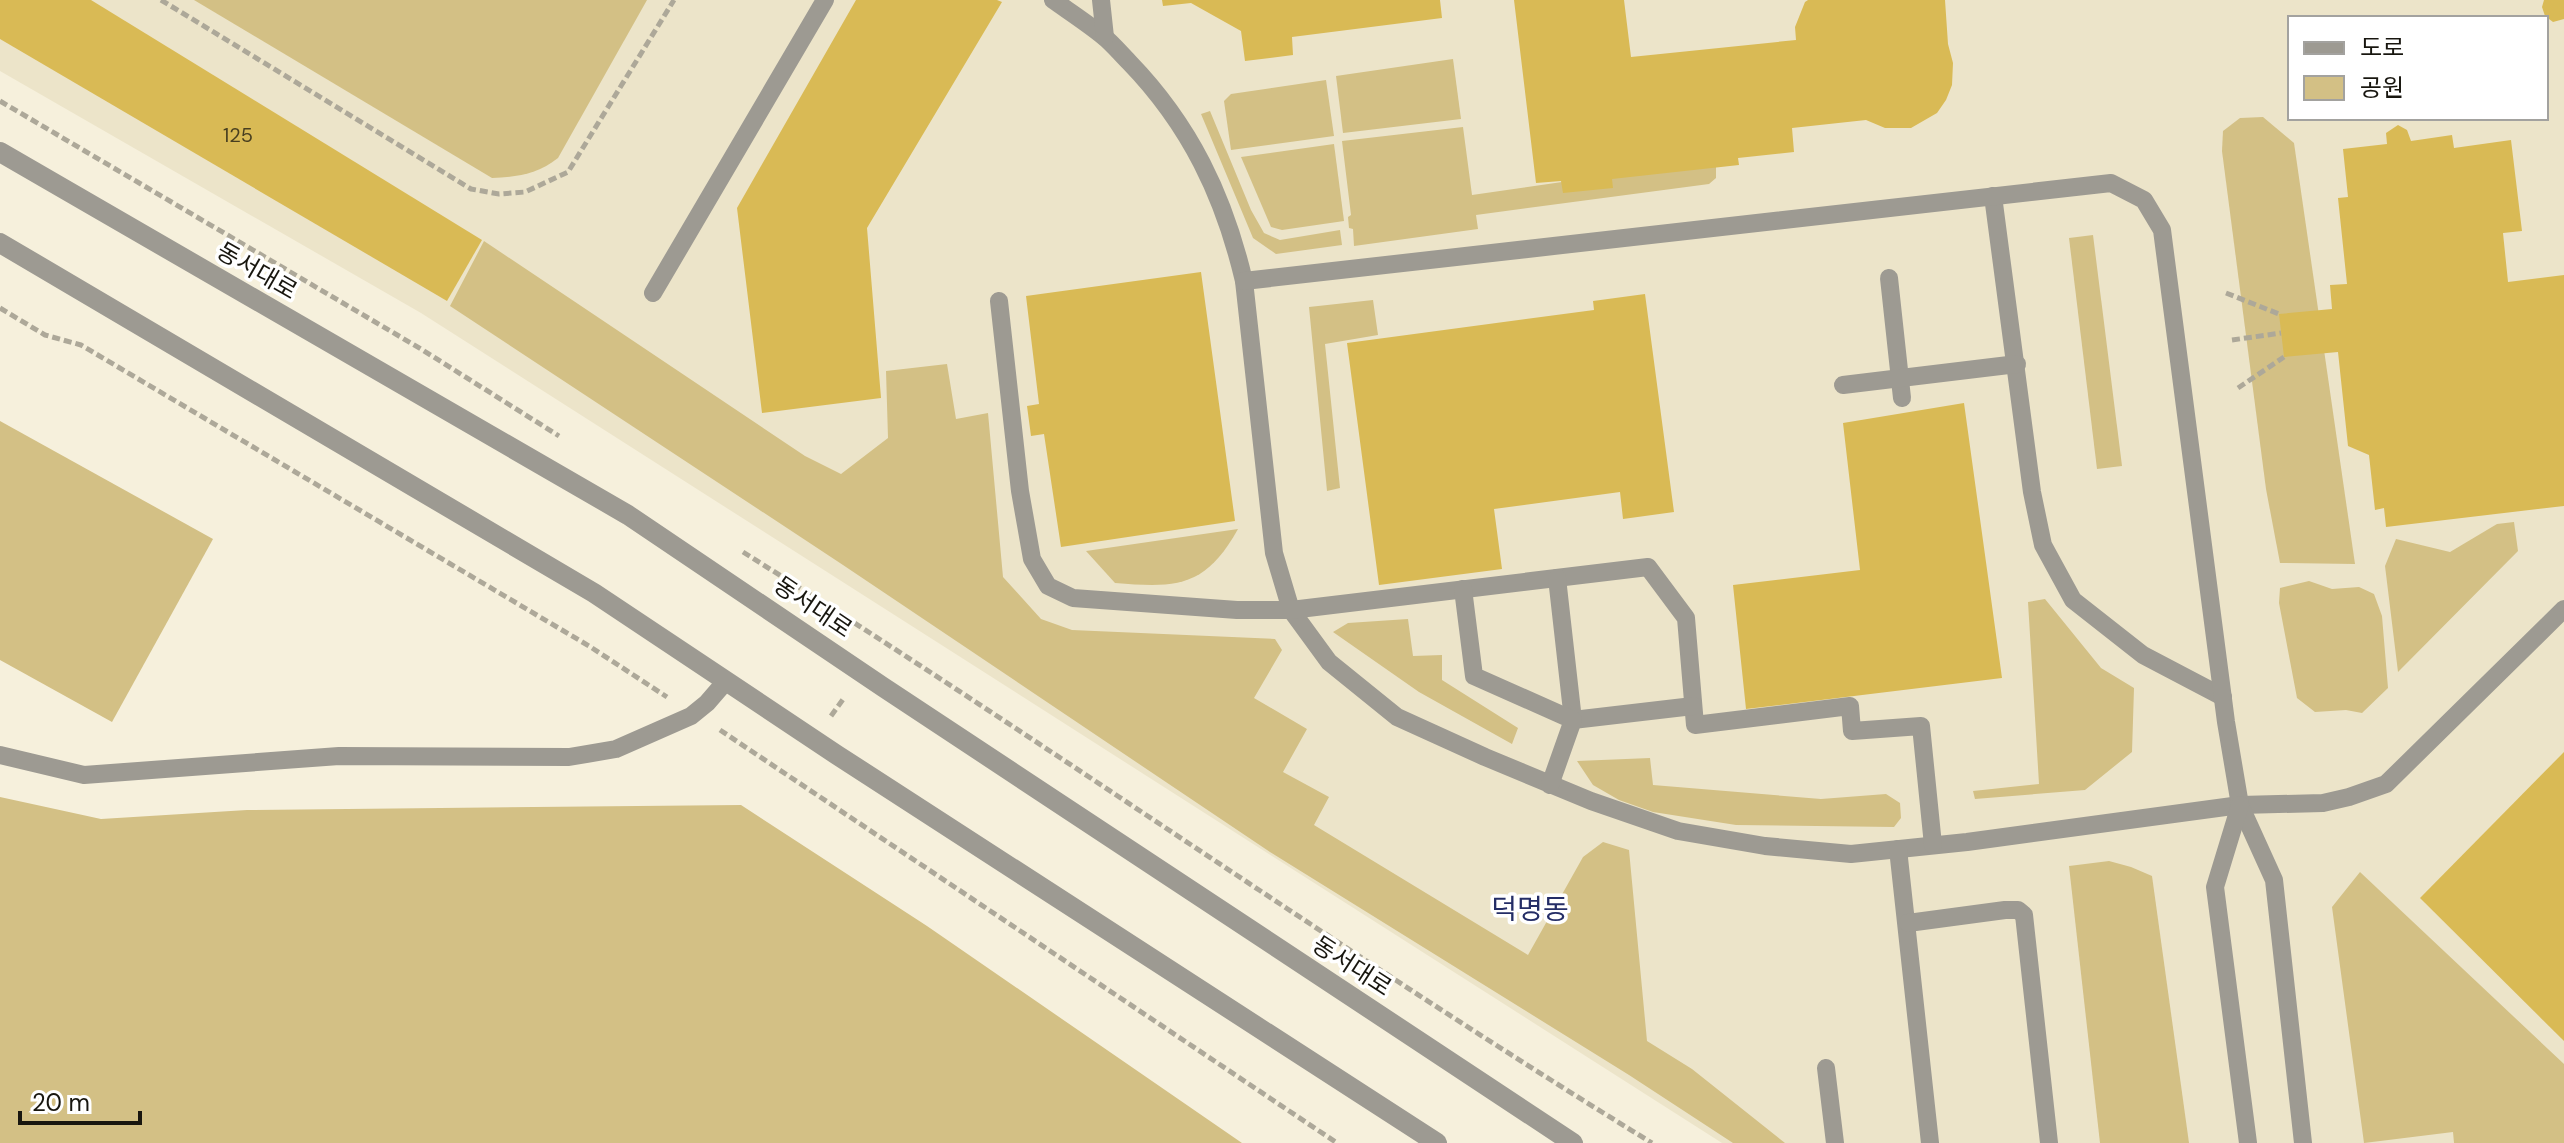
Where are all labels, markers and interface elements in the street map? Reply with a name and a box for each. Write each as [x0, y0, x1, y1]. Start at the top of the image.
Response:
legend [2288, 16, 2548, 120]
text: 도로 [2360, 32, 2404, 63]
text: 공원 [2360, 72, 2404, 103]
house number: 125 [223, 122, 253, 148]
street label: 동서대로 [211, 235, 303, 306]
street label: 동서대로 [768, 569, 859, 644]
district label: 덕명동 [1491, 891, 1569, 928]
street label: 동서대로 [1307, 929, 1398, 1003]
scale bar [20, 1075, 140, 1125]
text: 20 m [32, 1087, 90, 1118]

